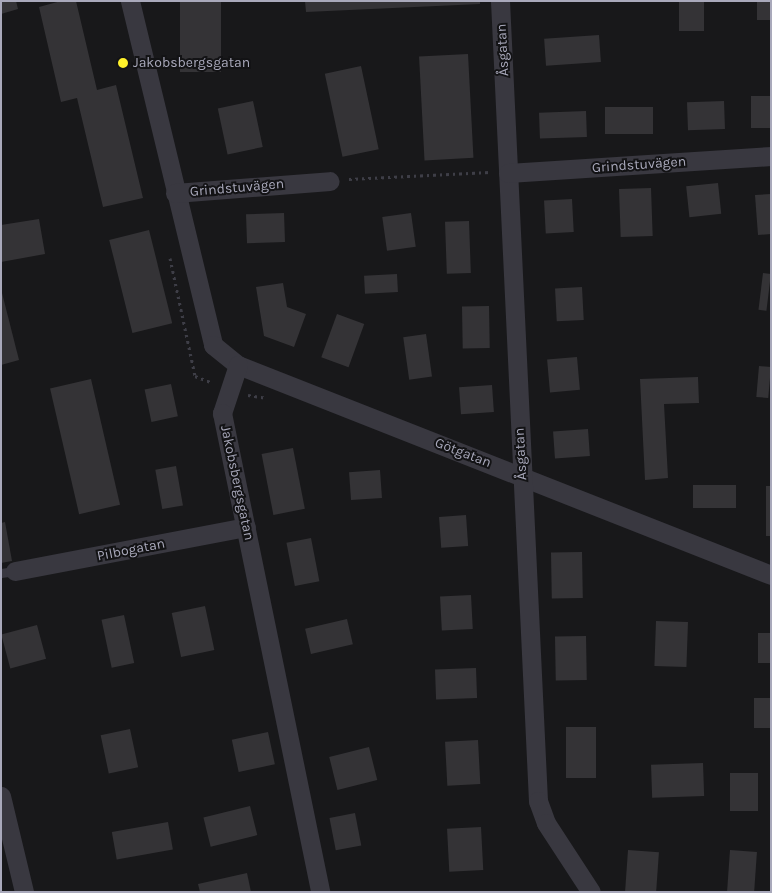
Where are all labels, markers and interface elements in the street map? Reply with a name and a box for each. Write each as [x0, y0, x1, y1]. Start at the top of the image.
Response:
street label: Åsgatan [493, 23, 513, 77]
place label: Jakobsbergsgatan [133, 55, 250, 71]
marker: Jakobsbergsgatan [117, 57, 129, 69]
street label: Grindstuvägen [591, 153, 687, 177]
street label: Grindstuvägen [189, 176, 285, 200]
street label: Jakobsbergsgatan [217, 424, 257, 542]
street label: Åsgatan [511, 427, 531, 481]
street label: Götgatan [432, 435, 494, 471]
street label: Pilbogatan [96, 535, 166, 565]

